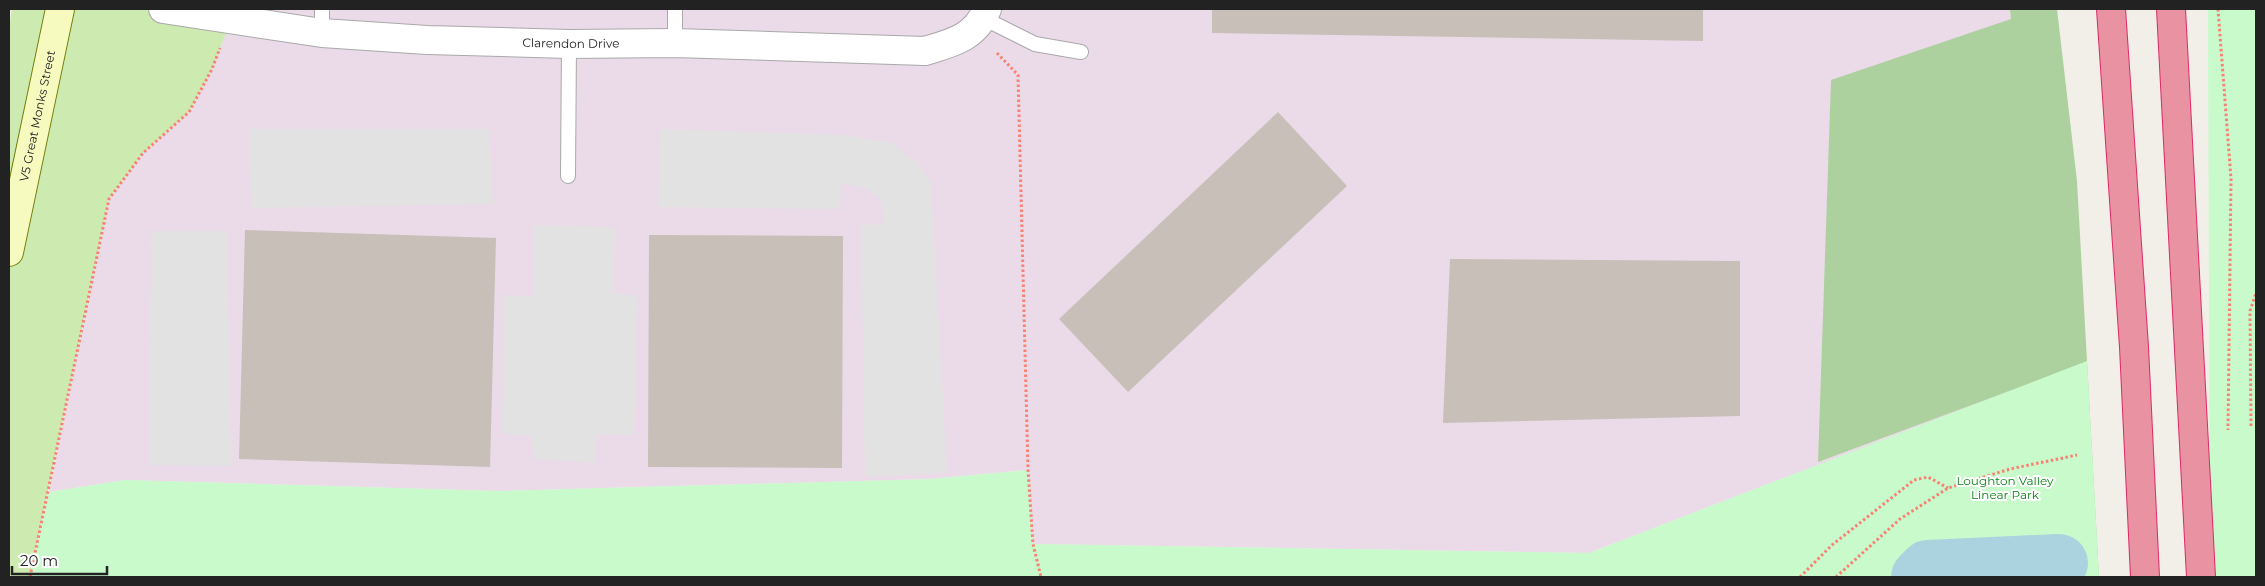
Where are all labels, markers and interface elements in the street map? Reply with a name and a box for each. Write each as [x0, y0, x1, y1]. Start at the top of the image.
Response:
street label: Clarendon Drive [522, 35, 620, 51]
street label: V5 Great Monks Street [16, 49, 58, 183]
park label: Loughton Valley Linear Park [1956, 473, 2054, 502]
scale bar [12, 544, 108, 576]
text: 20 m [20, 551, 58, 570]

